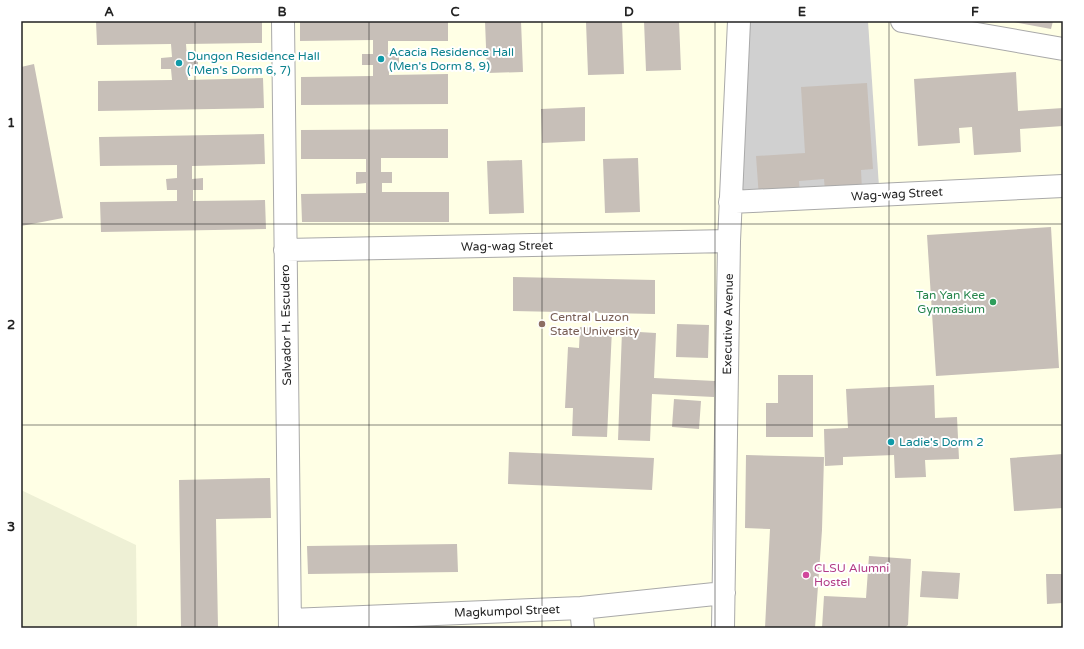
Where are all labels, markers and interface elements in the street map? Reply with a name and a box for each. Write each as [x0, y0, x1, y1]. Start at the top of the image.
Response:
text: A [104, 4, 114, 20]
text: B [277, 4, 287, 20]
text: C [450, 4, 460, 20]
text: D [624, 4, 634, 20]
text: E [798, 4, 806, 20]
text: F [971, 4, 979, 20]
place label: Acacia Residence Hall (Men's Dorm 8, 9) [389, 45, 514, 73]
place label: Dungon Residence Hall ( Men's Dorm 6, 7) [187, 49, 320, 77]
marker: Acacia Residence Hall (Men's Dorm 8, 9) [376, 54, 386, 64]
marker: Dungon Residence Hall ( Men's Dorm 6, 7) [174, 58, 184, 68]
text: 1 [7, 115, 15, 131]
street label: Wag-wag Street [851, 185, 944, 203]
street label: Wag-wag Street [461, 238, 553, 254]
street label: Salvador H. Escudero [278, 264, 294, 386]
street label: Executive Avenue [720, 273, 736, 375]
place label: Tan Yan Kee Gymnasium [916, 288, 985, 316]
marker: Tan Yan Kee Gymnasium [988, 297, 998, 307]
place label: Central Luzon State University [550, 310, 640, 338]
text: 2 [7, 317, 15, 333]
marker: Central Luzon State University [537, 319, 547, 329]
place label: Ladie's Dorm 2 [899, 435, 984, 449]
marker: Ladie's Dorm 2 [886, 437, 896, 447]
text: 3 [7, 519, 15, 535]
place label: CLSU Alumni Hostel [814, 561, 889, 589]
marker: CLSU Alumni Hostel [801, 570, 811, 580]
street label: Magkumpol Street [454, 602, 561, 620]

